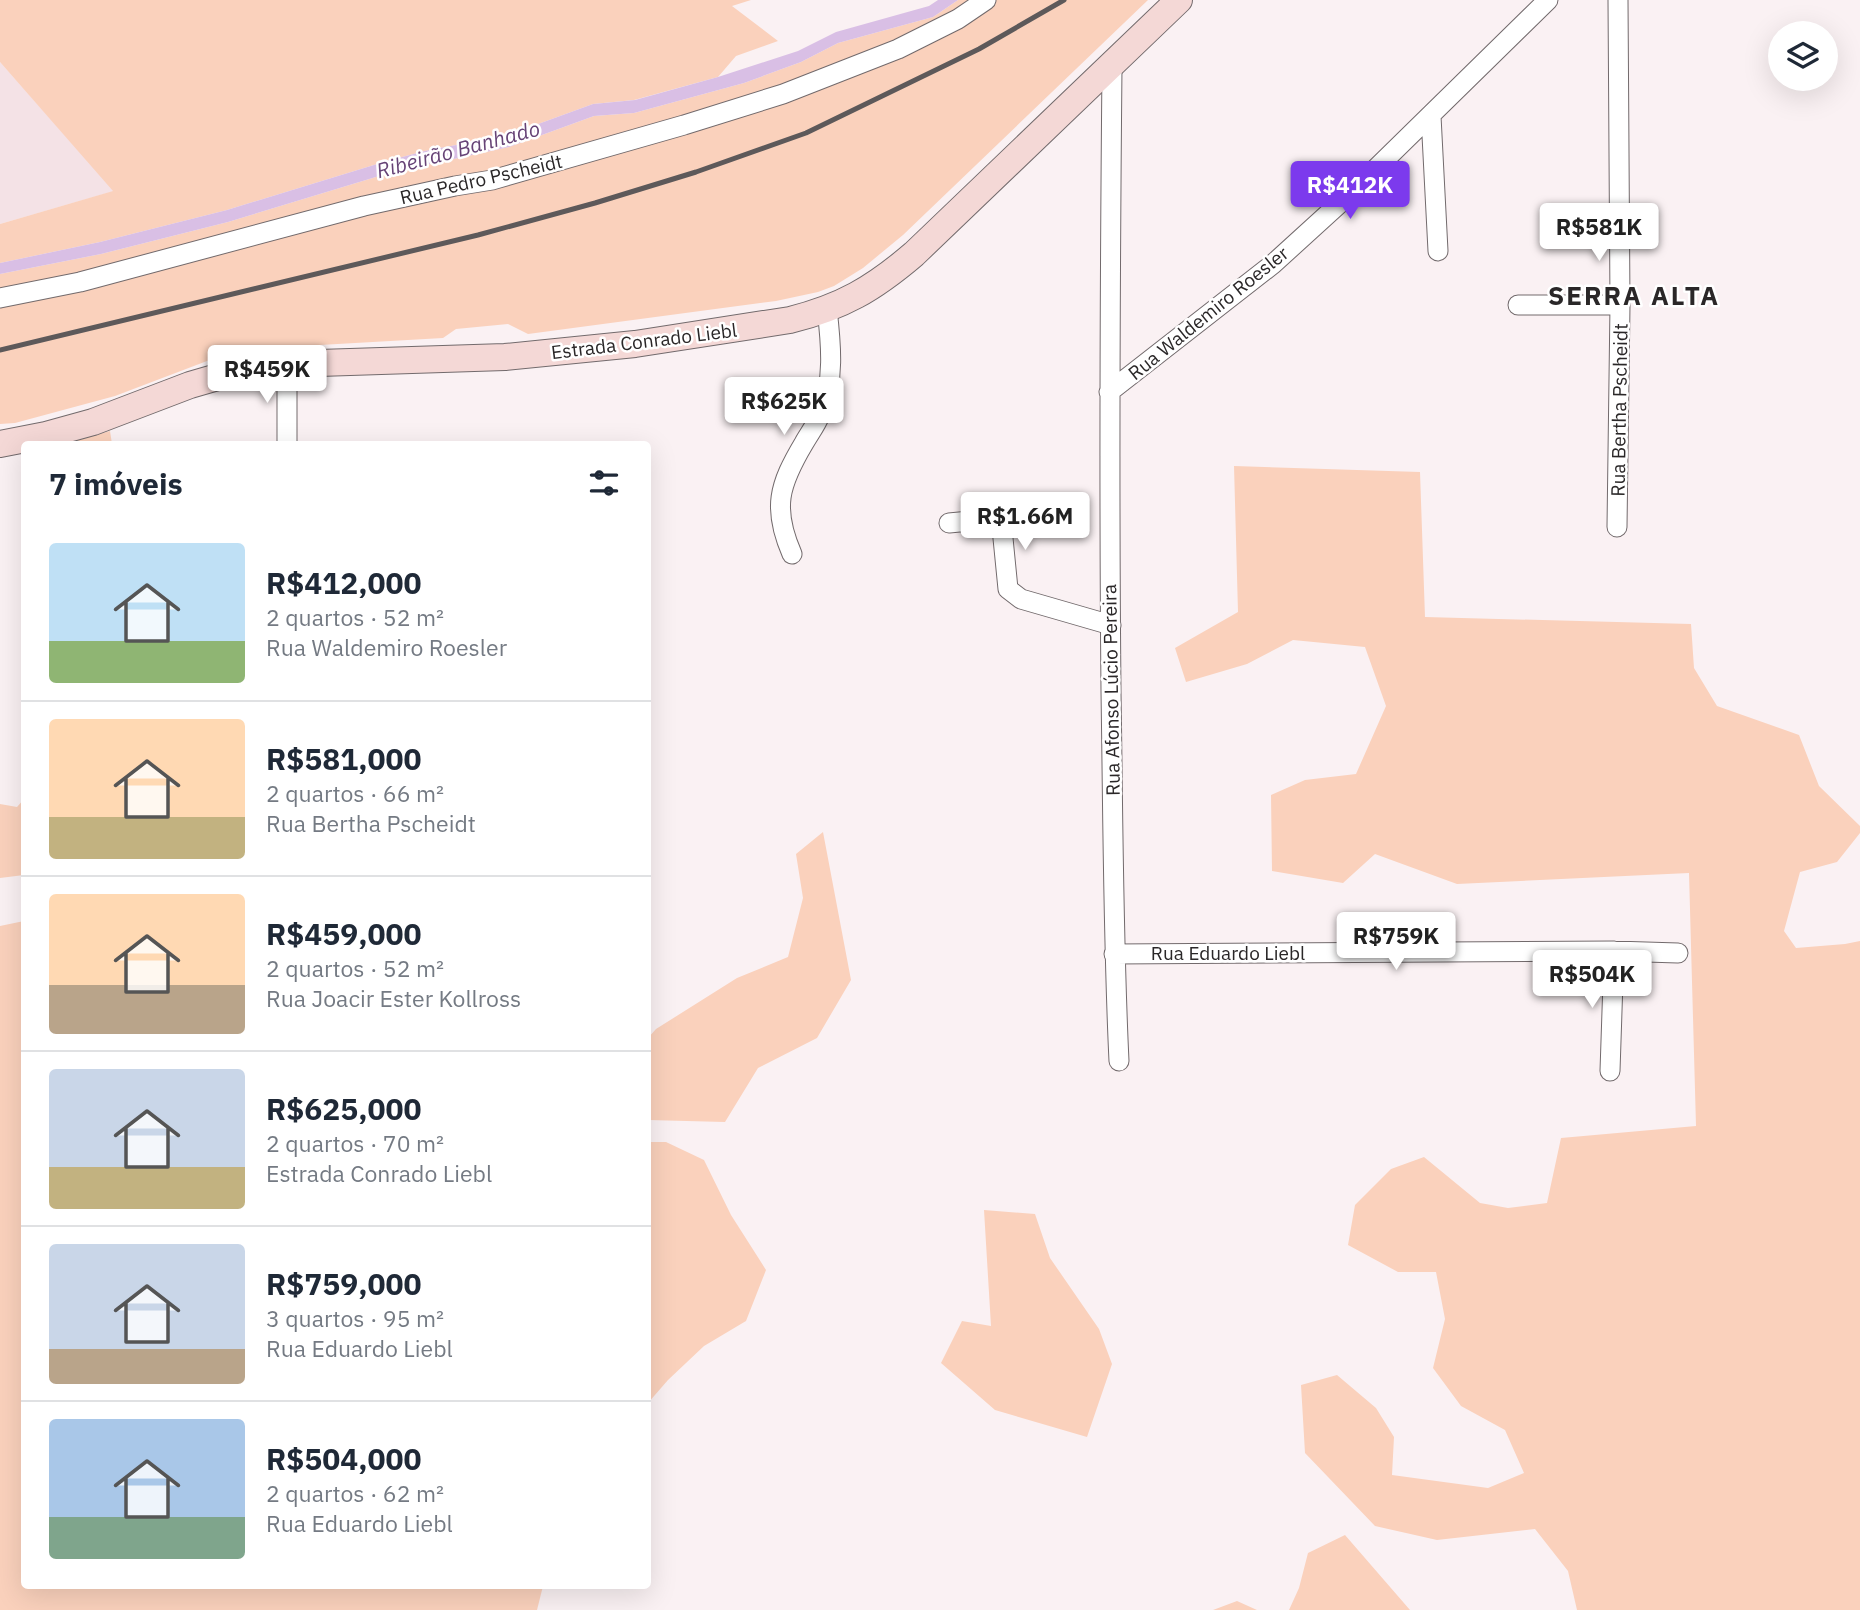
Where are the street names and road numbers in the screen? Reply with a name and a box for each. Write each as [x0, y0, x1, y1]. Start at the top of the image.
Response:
street label: Rua Pedro Pscheidt [397, 149, 565, 209]
street label: Rua Waldemiro Roesler [1123, 241, 1293, 385]
street label: Estrada Conrado Liebl [550, 318, 738, 364]
street label: Rua Bertha Pscheidt [1605, 323, 1633, 497]
street label: Rua Afonso Lúcio Pereira [1097, 584, 1125, 796]
street label: Rua Eduardo Liebl [1151, 941, 1305, 965]

